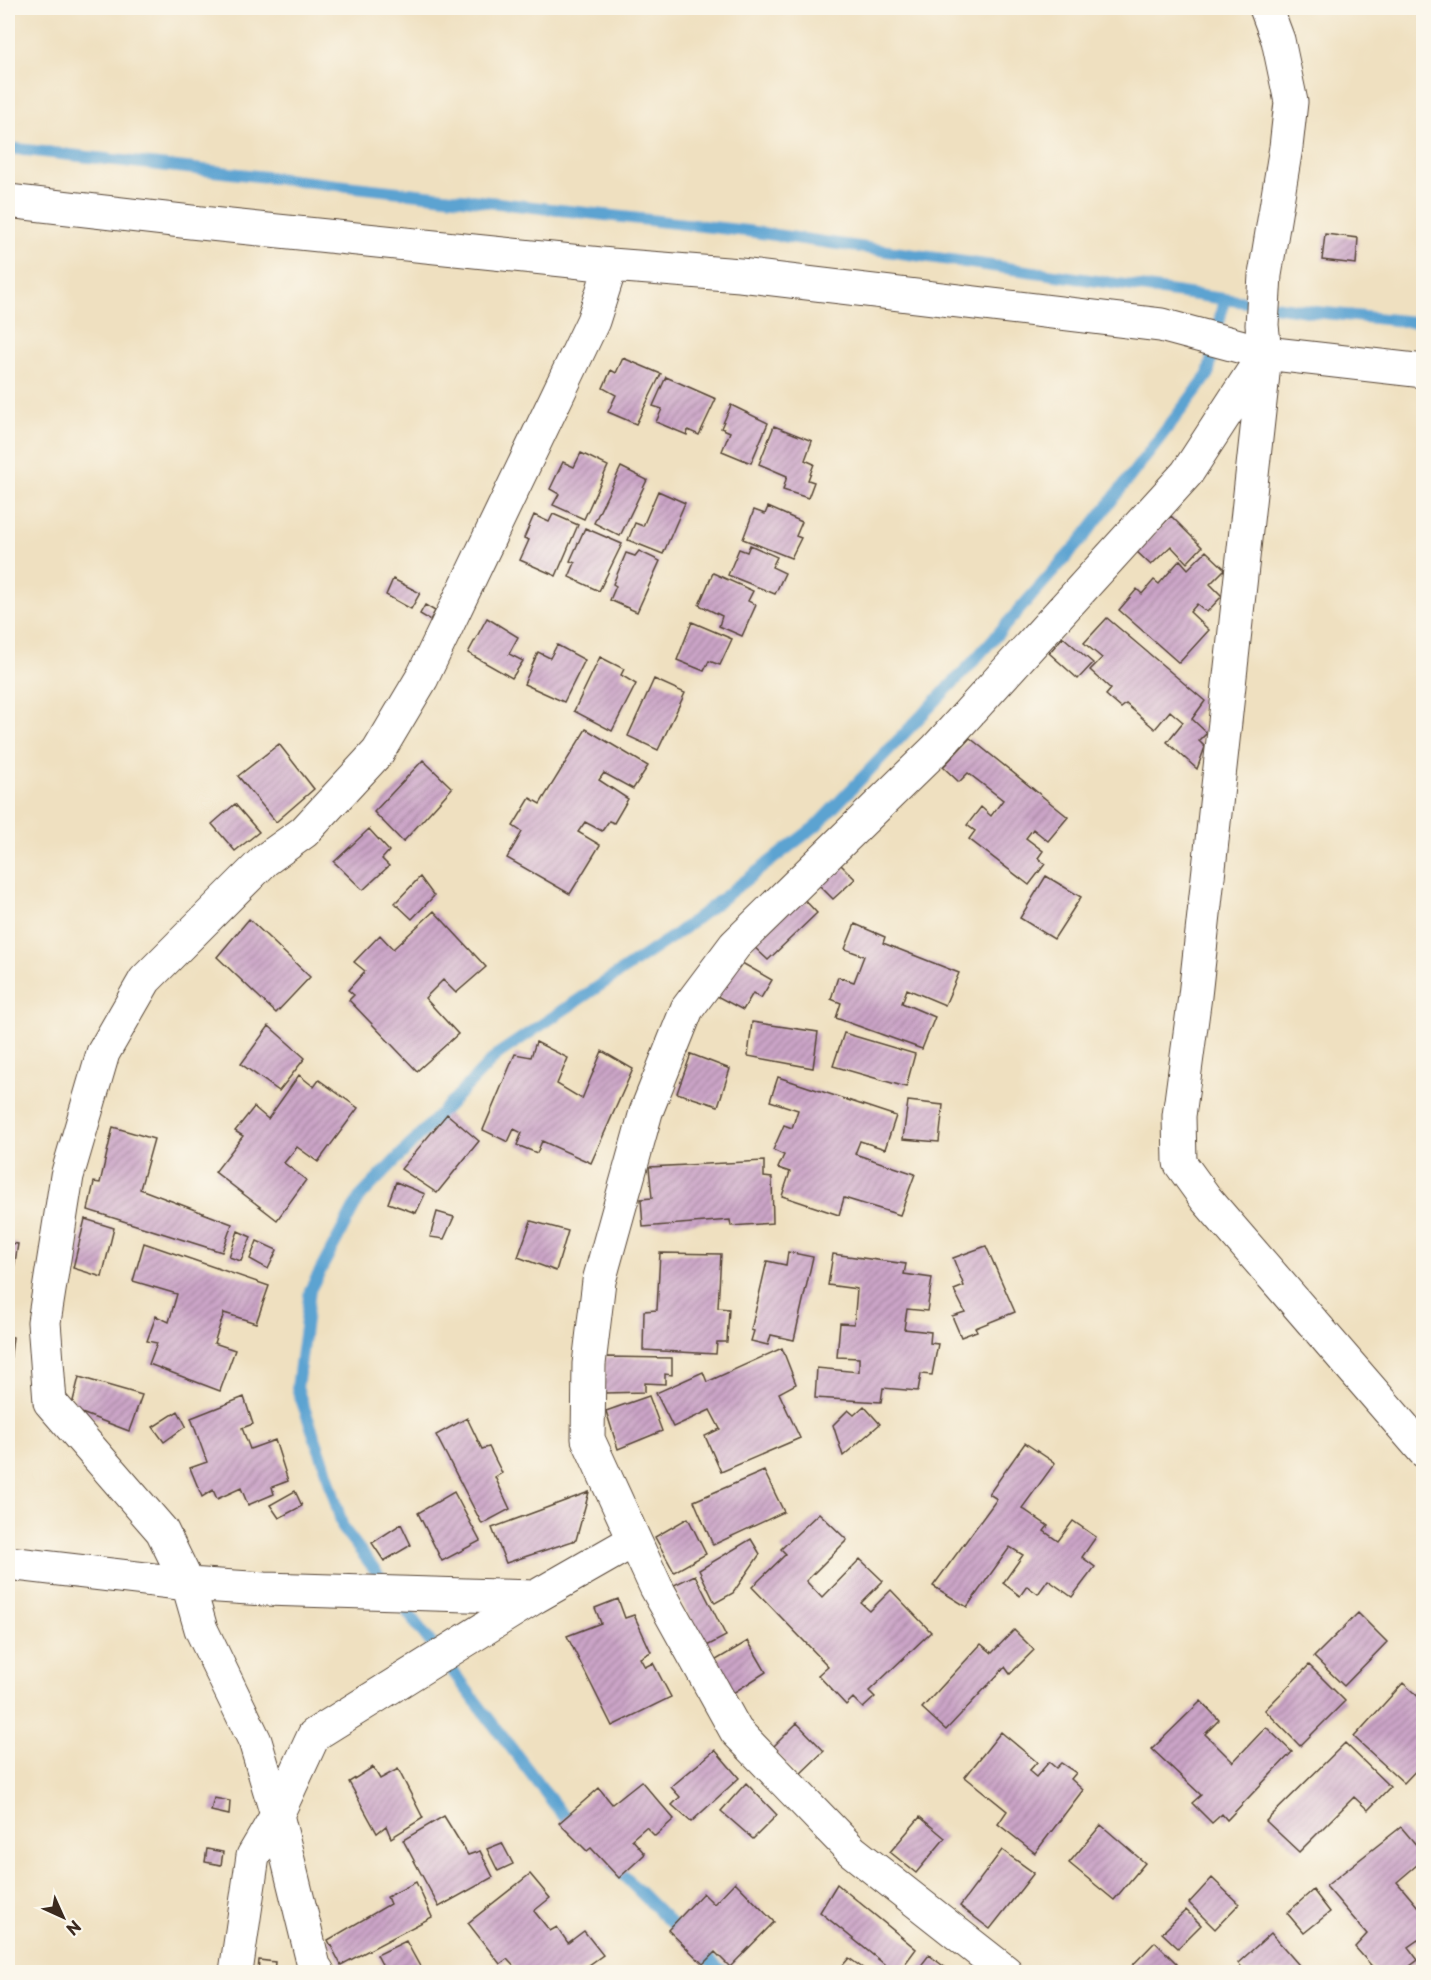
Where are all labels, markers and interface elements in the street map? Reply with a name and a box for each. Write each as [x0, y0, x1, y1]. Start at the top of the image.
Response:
north arrow [33, 1887, 93, 1947]
text: N [61, 1915, 87, 1941]

